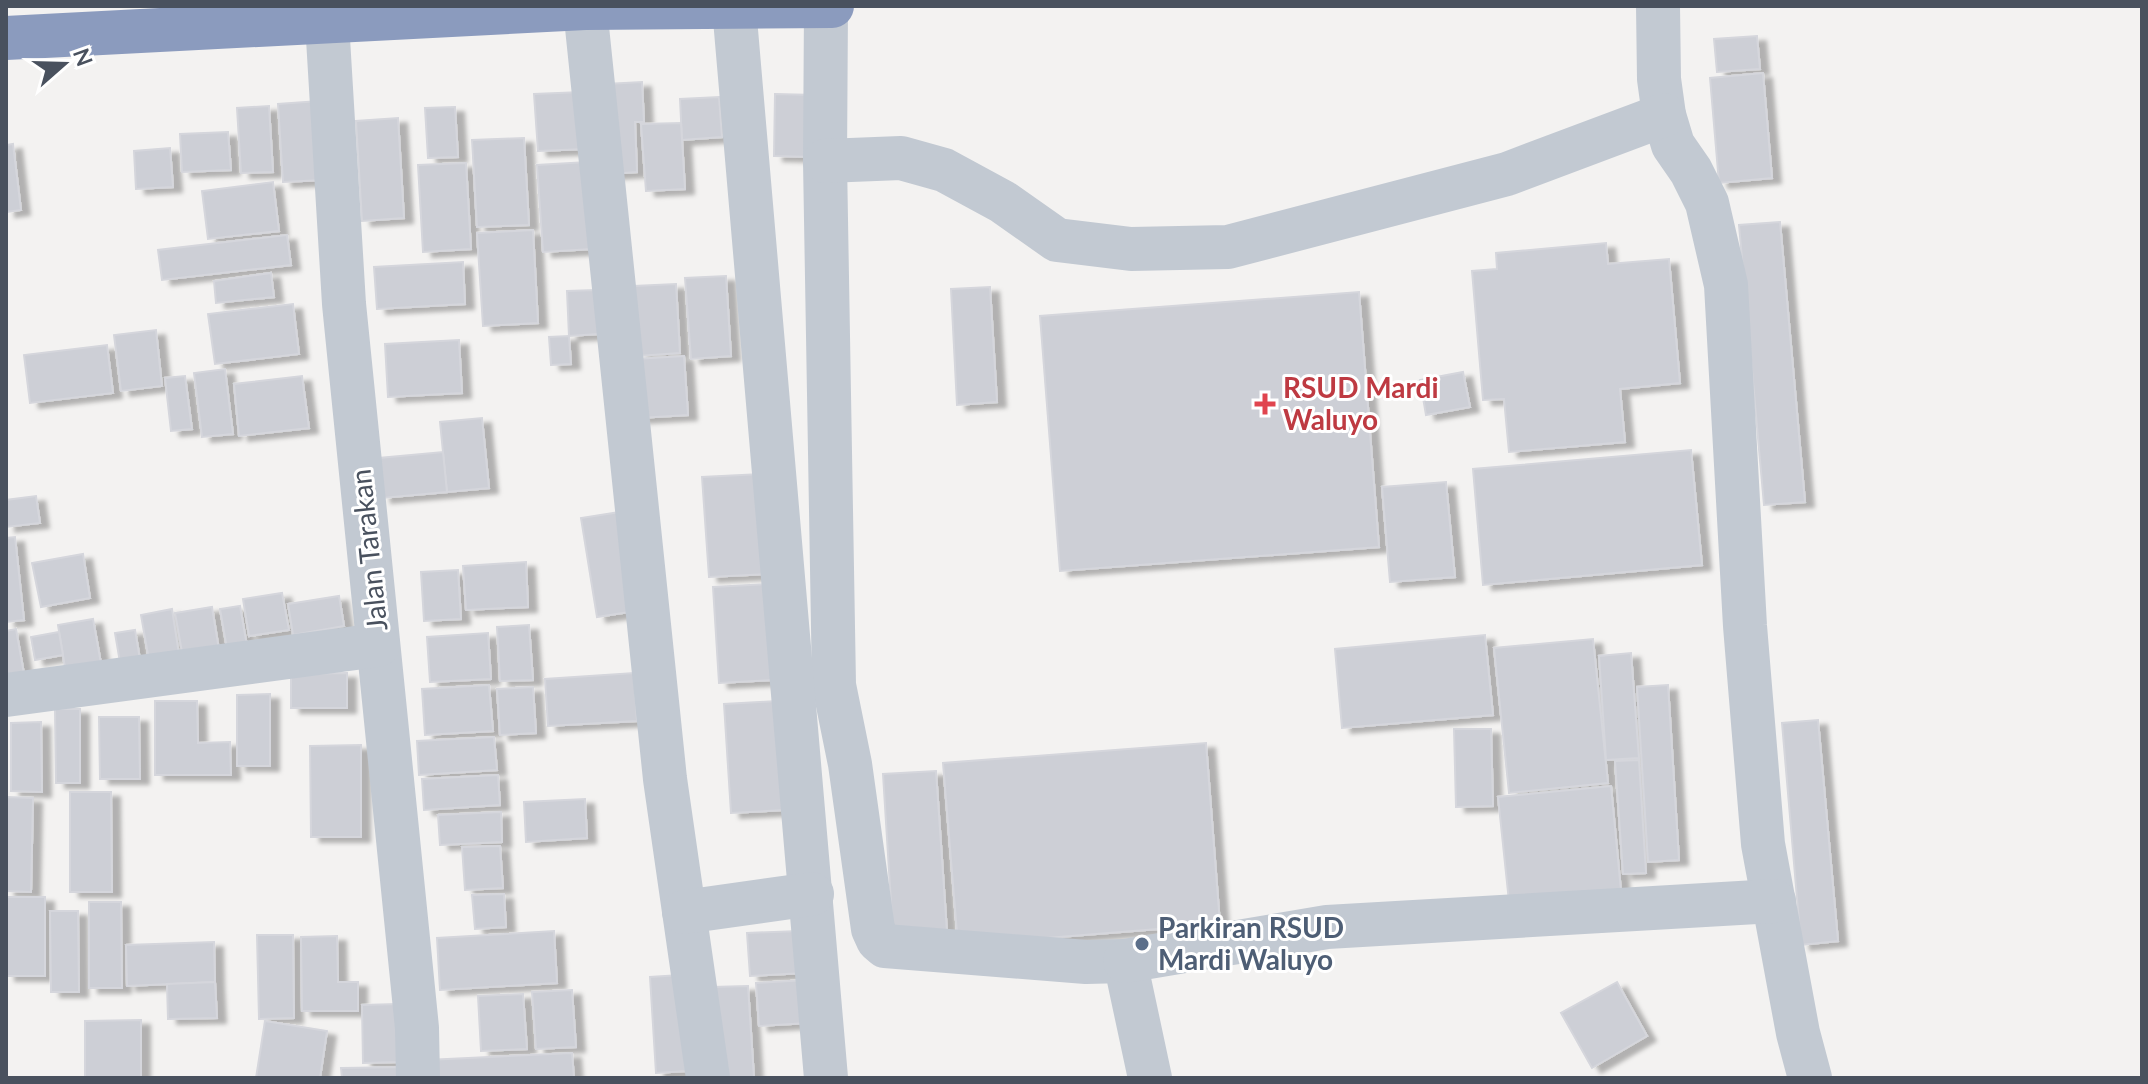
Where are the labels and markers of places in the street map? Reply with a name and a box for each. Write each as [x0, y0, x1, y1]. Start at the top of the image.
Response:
place label: RSUD Mardi Waluyo [1283, 370, 1439, 436]
marker: RSUD Mardi Waluyo [1254, 393, 1276, 415]
place label: Parkiran RSUD Mardi Waluyo [1158, 910, 1344, 976]
marker: Parkiran RSUD Mardi Waluyo [1133, 935, 1151, 953]

